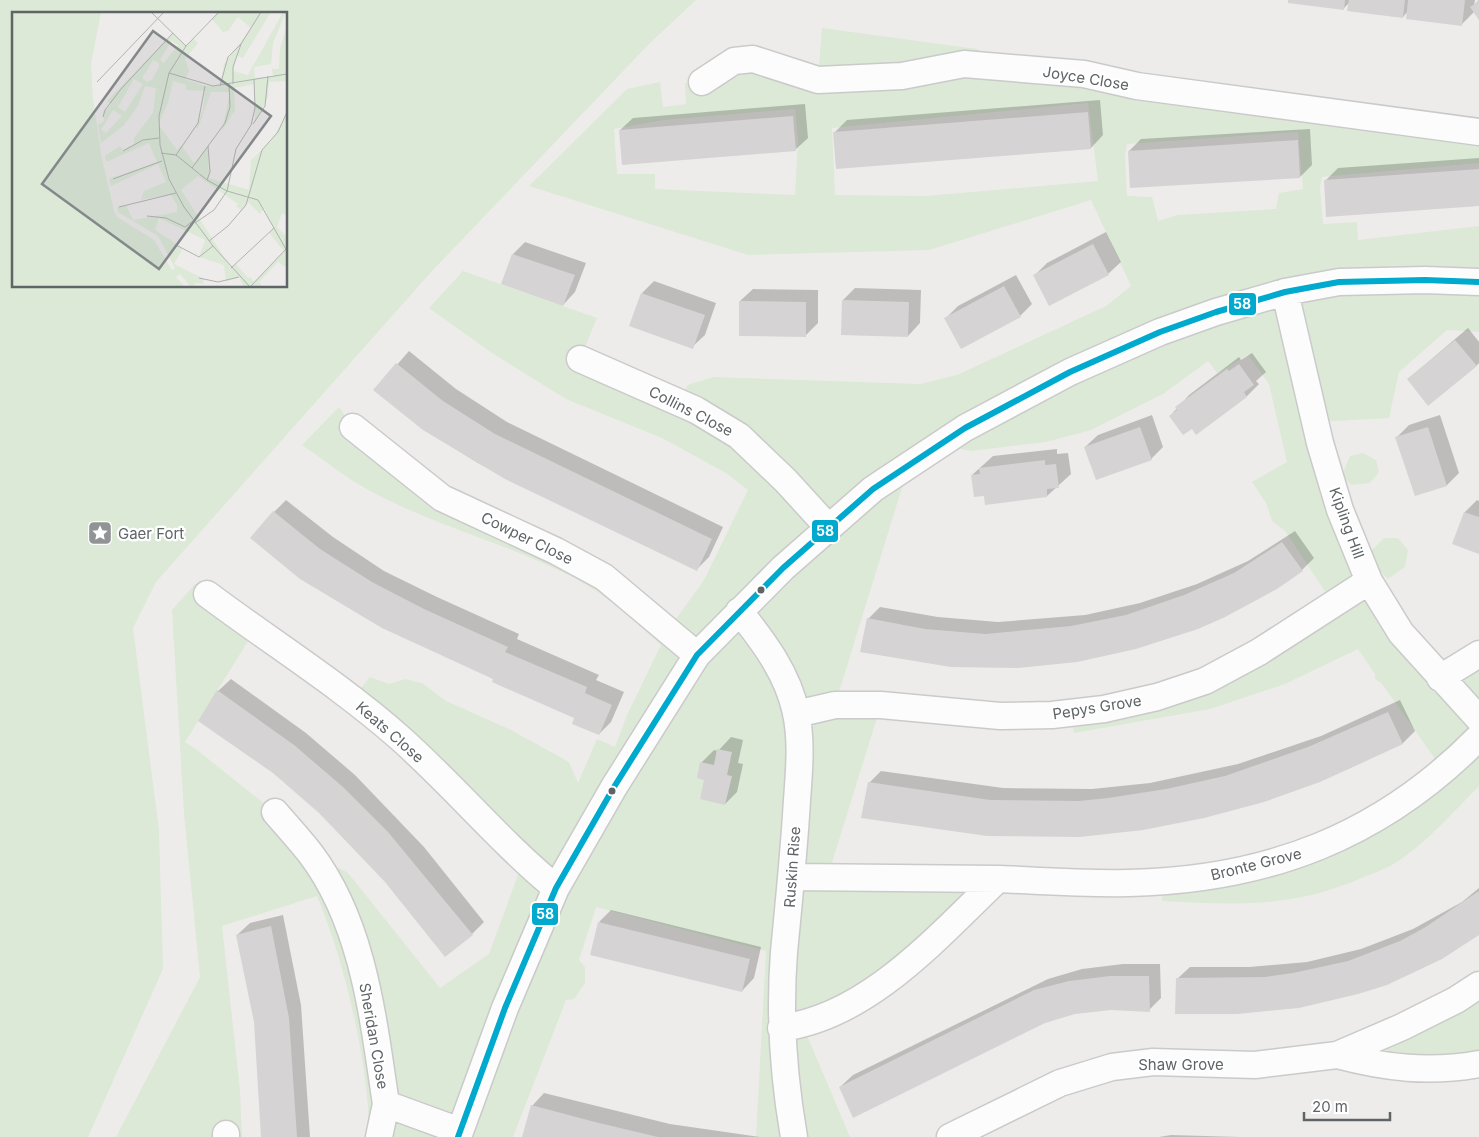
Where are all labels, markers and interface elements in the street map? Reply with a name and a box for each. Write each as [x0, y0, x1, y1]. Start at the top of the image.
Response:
inset map [12, 12, 288, 288]
street label: Joyce Close [1041, 62, 1131, 94]
line badge: 58 [1228, 292, 1257, 316]
text: 58 [1233, 295, 1251, 312]
street label: Collins Close [646, 382, 736, 440]
street label: Kipling Hill [1325, 485, 1369, 561]
street label: Cowper Close [478, 508, 576, 568]
line badge: 58 [811, 519, 839, 543]
place icon: Gaer Fort [87, 520, 113, 546]
text: 58 [816, 522, 834, 539]
place label: Gaer Fort [118, 524, 184, 543]
unlabelled marker [756, 585, 766, 595]
street label: Pepys Grove [1051, 691, 1143, 723]
street label: Keats Close [352, 697, 428, 767]
unlabelled marker [607, 786, 617, 796]
street label: Ruskin Rise [780, 826, 804, 908]
street label: Bronte Grove [1209, 844, 1303, 884]
line badge: 58 [531, 902, 559, 926]
text: 58 [536, 905, 554, 922]
street label: Sheridan Close [355, 981, 393, 1091]
street label: Shaw Grove [1138, 1055, 1224, 1074]
scale bar [1304, 1090, 1390, 1122]
text: 20 m [1312, 1097, 1348, 1116]

